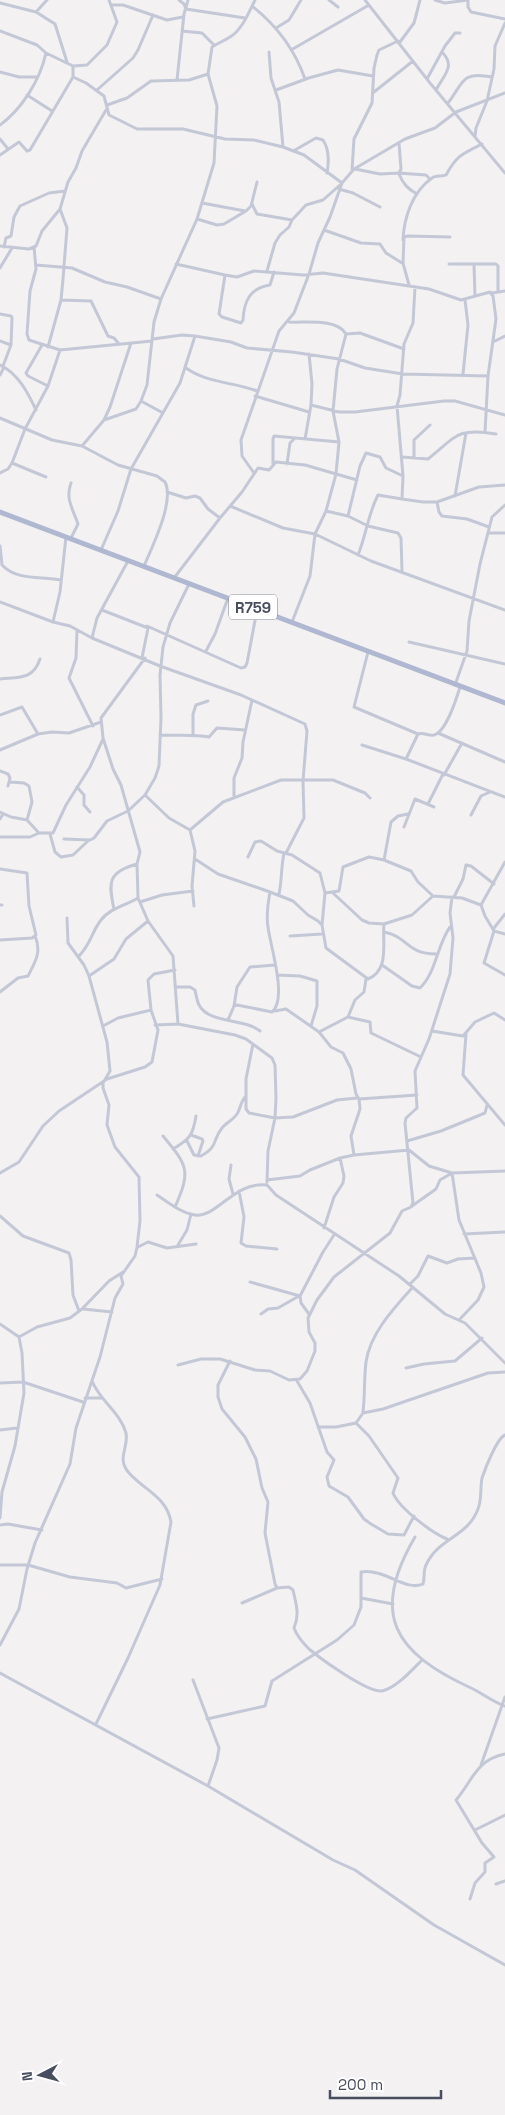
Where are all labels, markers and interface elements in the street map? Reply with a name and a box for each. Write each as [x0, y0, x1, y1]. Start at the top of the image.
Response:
road number: R759 [229, 594, 277, 620]
north arrow [15, 2050, 65, 2100]
scale bar [330, 2068, 441, 2100]
text: N [18, 2071, 37, 2082]
text: 200 m [338, 2075, 383, 2094]

